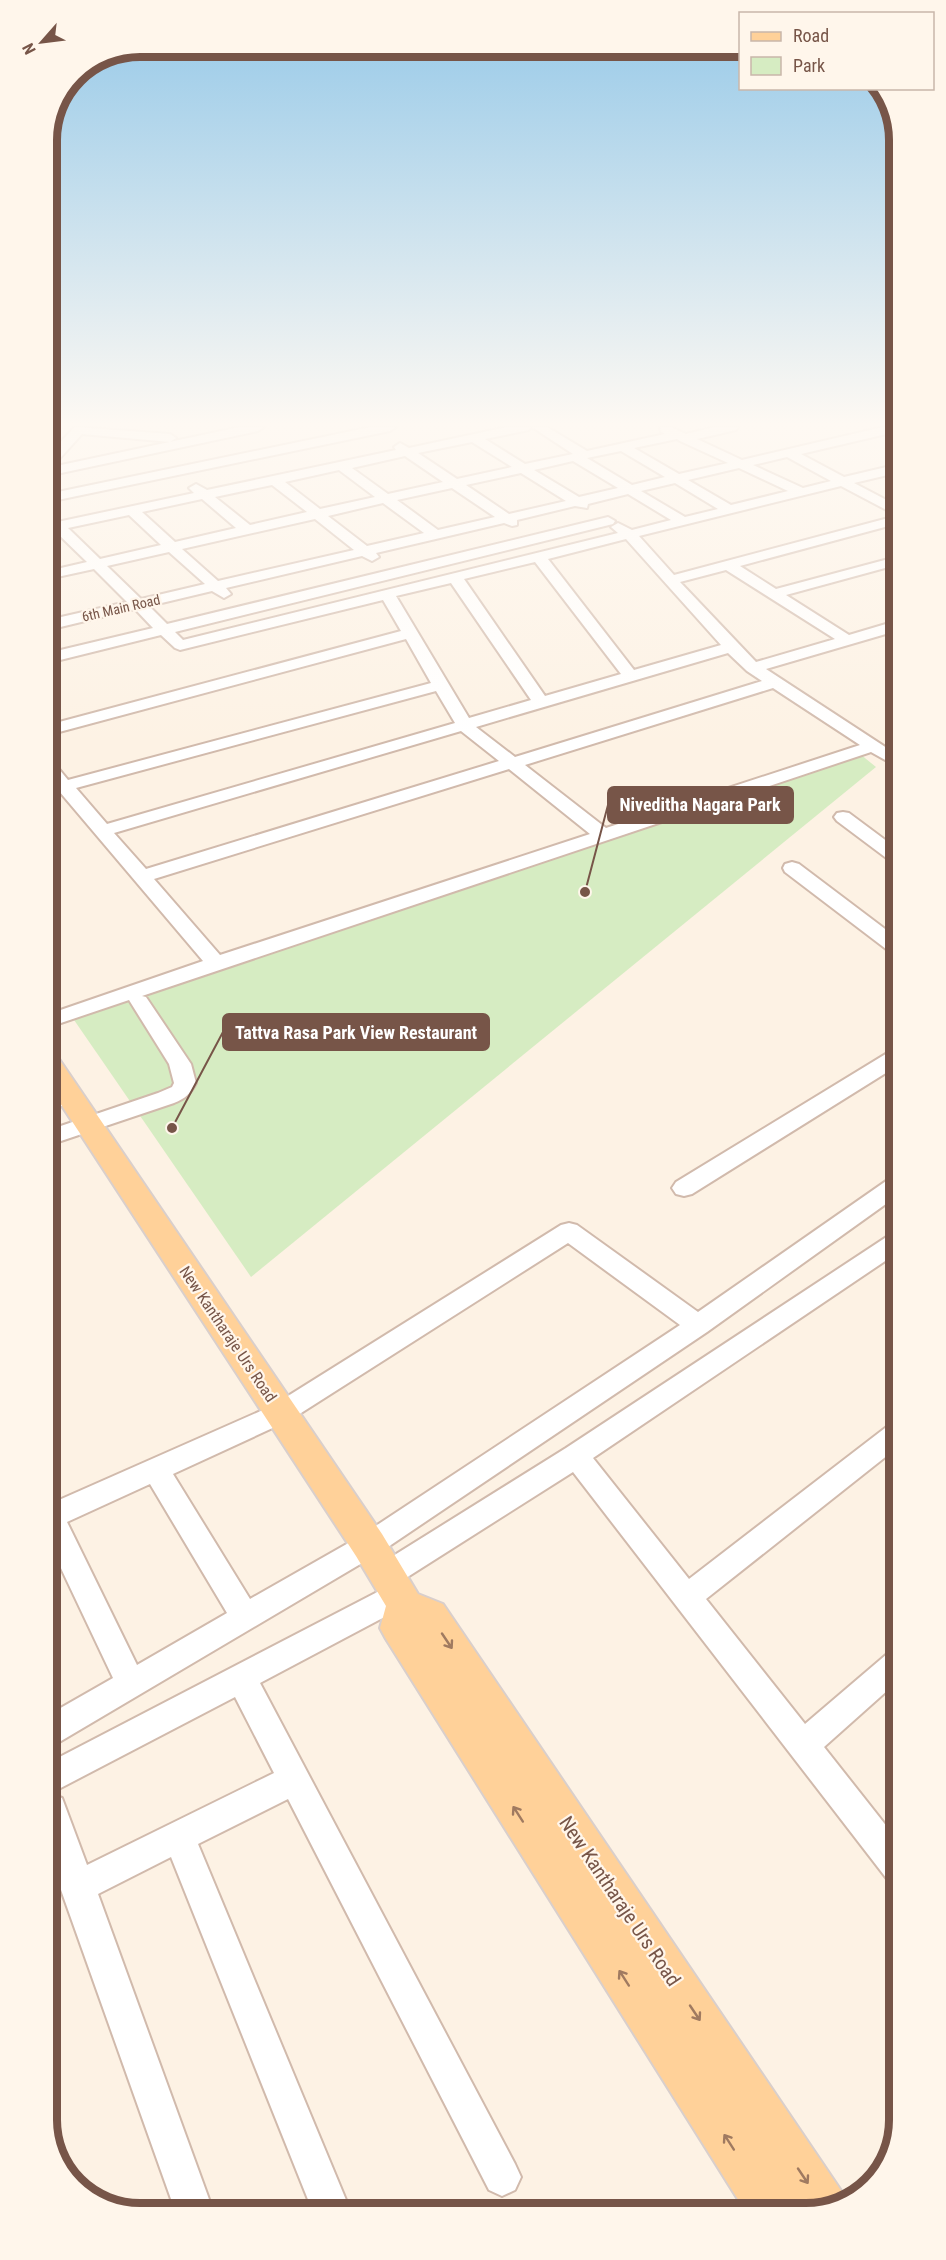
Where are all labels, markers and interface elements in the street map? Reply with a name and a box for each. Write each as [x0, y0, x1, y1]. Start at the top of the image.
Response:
north arrow [12, 12, 72, 72]
legend [739, 12, 934, 90]
text: Road [793, 25, 829, 46]
text: N [19, 40, 40, 58]
text: Park [793, 55, 825, 76]
street label: 6th Main Road [80, 591, 162, 625]
callout: Niveditha Nagara Park [608, 787, 793, 823]
text: Niveditha Nagara Park [619, 794, 781, 815]
callout: Tattva Rasa Park View Restaurant [223, 1014, 489, 1050]
text: Tattva Rasa Park View Restaurant [235, 1022, 478, 1043]
street label: New Kantharaje Urs Road [175, 1262, 281, 1406]
one-way arrow [441, 1632, 453, 1649]
one-way arrow [512, 1806, 524, 1823]
street label: New Kantharaje Urs Road [554, 1812, 686, 1990]
one-way arrow [617, 1970, 629, 1987]
one-way arrow [689, 2004, 701, 2021]
one-way arrow [723, 2134, 735, 2151]
one-way arrow [796, 2167, 809, 2184]

